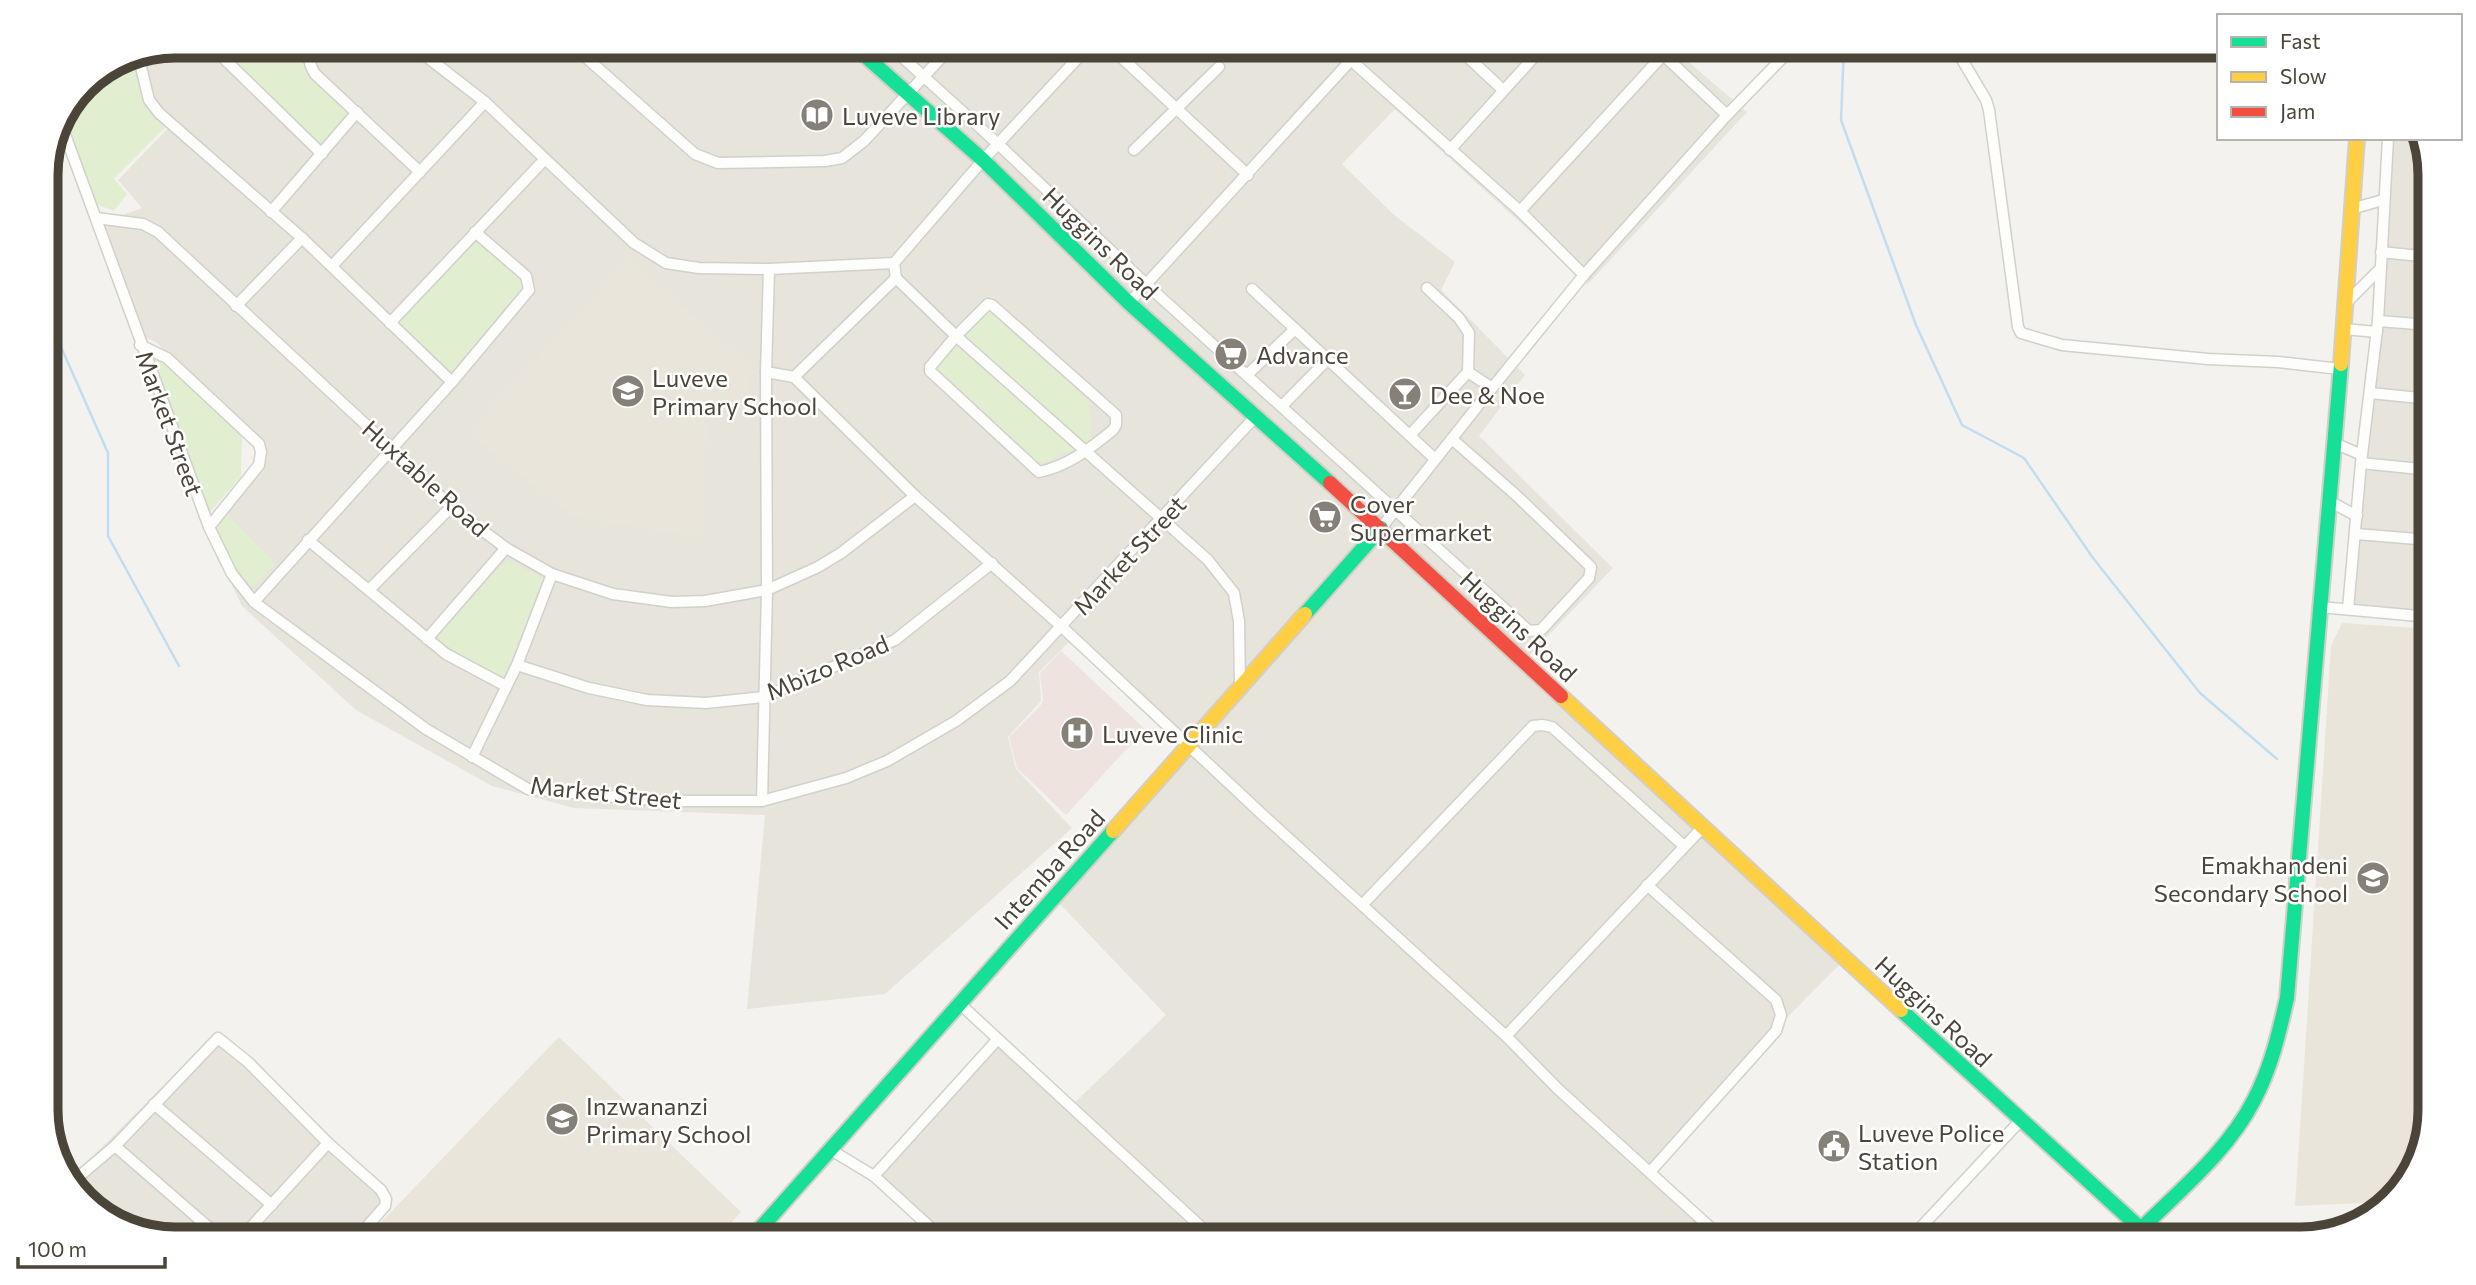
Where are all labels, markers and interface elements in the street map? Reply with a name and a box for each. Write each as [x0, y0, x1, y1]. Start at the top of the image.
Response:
legend [2217, 14, 2462, 140]
text: Fast [2280, 28, 2321, 53]
text: Slow [2280, 63, 2327, 88]
library icon: Luveve Library [798, 96, 836, 134]
text: Jam [2280, 98, 2315, 123]
place label: Luveve Library [842, 101, 1001, 130]
street label: Huggins Road [1037, 181, 1165, 305]
supermarket icon: Advance [1212, 335, 1250, 373]
place label: Advance [1256, 340, 1349, 369]
street label: Market Street [130, 347, 210, 500]
place label: Luveve Primary School [652, 363, 817, 420]
school or university icon: Luveve Primary School [609, 372, 647, 410]
bar icon: Dee & Noe [1386, 375, 1424, 413]
place label: Dee & Noe [1430, 380, 1545, 409]
street label: Huxtable Road [357, 414, 495, 542]
street label: Market Street [1067, 489, 1192, 621]
place label: Cover Supermarket [1350, 489, 1492, 546]
supermarket icon: Cover Supermarket [1306, 498, 1344, 536]
street label: Huggins Road [1455, 565, 1583, 687]
street label: Mbizo Road [761, 628, 893, 706]
hospital icon: Luveve Clinic [1058, 714, 1096, 752]
place label: Luveve Clinic [1102, 719, 1243, 748]
street label: Market Street [529, 770, 683, 814]
street label: Intemba Road [988, 803, 1110, 935]
place label: Emakhandeni Secondary School [2154, 850, 2348, 907]
school or university icon: Emakhandeni Secondary School [2354, 859, 2392, 897]
street label: Huggins Road [1870, 950, 1998, 1072]
place label: Inzwananzi Primary School [586, 1091, 751, 1148]
school or university icon: Inzwananzi Primary School [543, 1100, 581, 1138]
place label: Luveve Police Station [1858, 1118, 2004, 1175]
public building icon: Luveve Police Station [1815, 1127, 1853, 1165]
scale bar [18, 1226, 164, 1270]
text: 100 m [28, 1236, 87, 1261]

